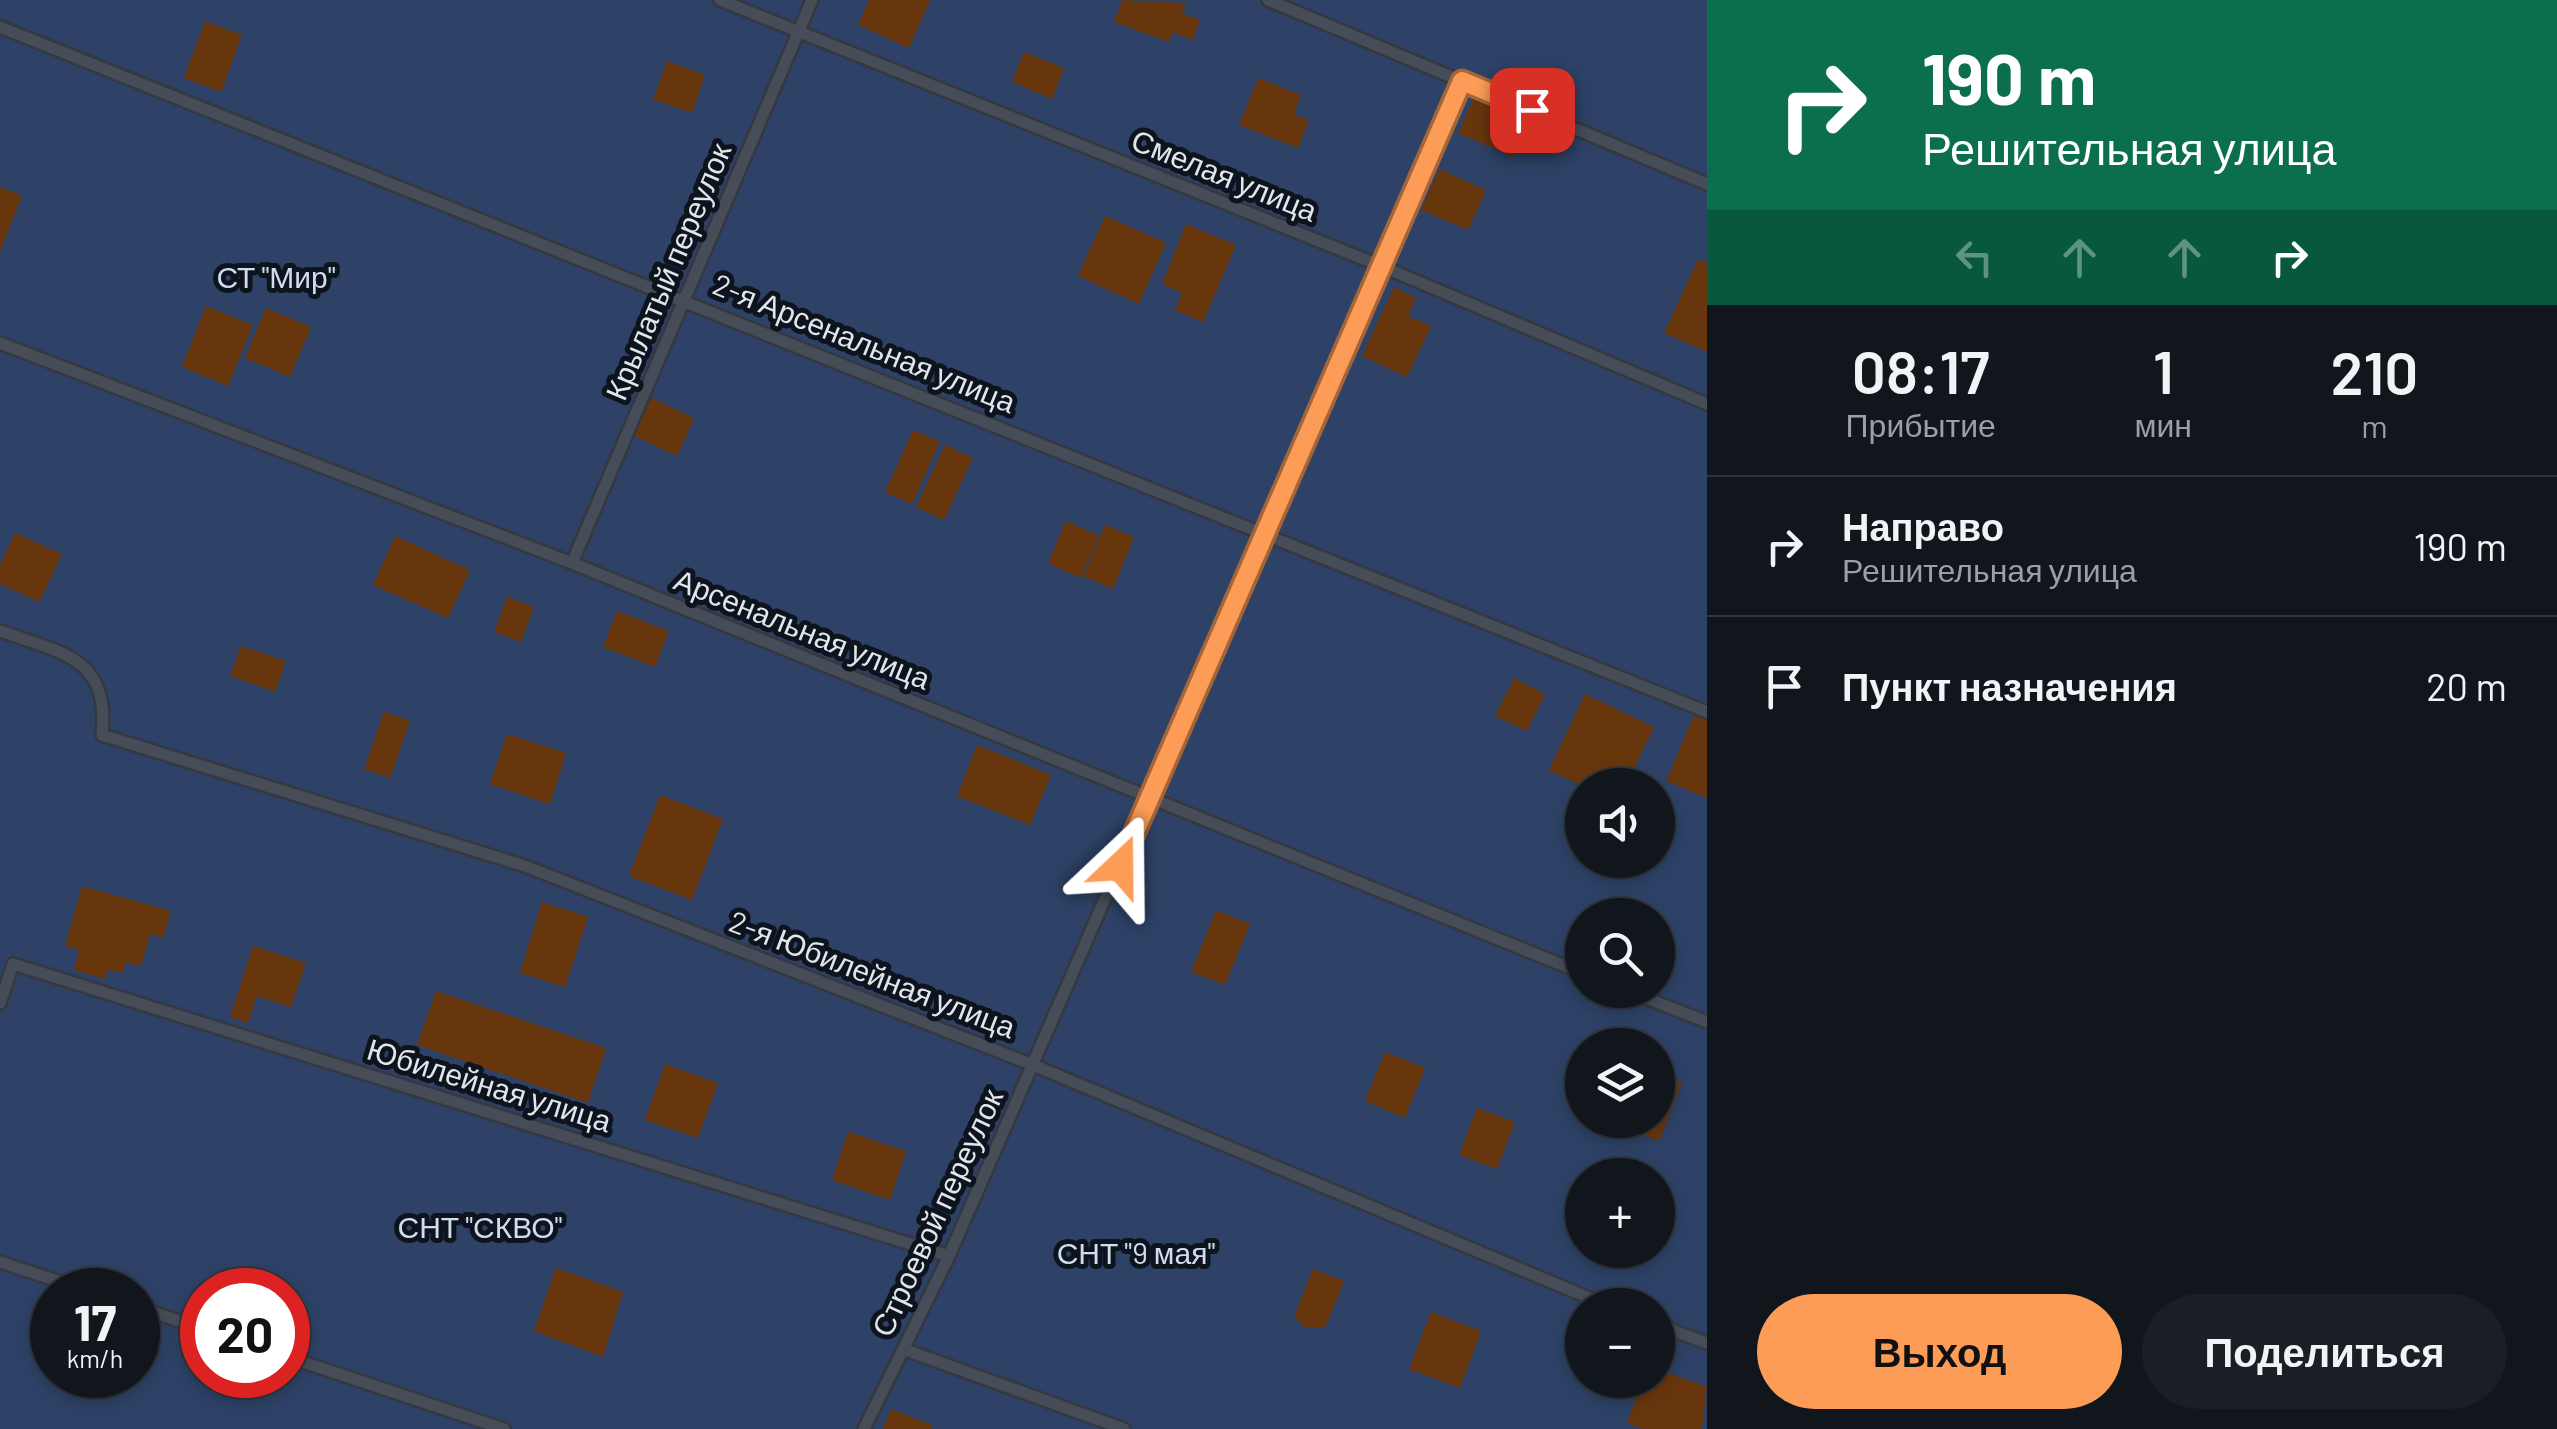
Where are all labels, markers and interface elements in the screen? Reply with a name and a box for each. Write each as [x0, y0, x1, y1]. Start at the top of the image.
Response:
text: 190 m [1922, 35, 2096, 119]
icon: right [1757, 40, 1887, 170]
pin [1490, 68, 1575, 153]
icon: arrive [1505, 83, 1560, 138]
text: Решительная улица [1922, 120, 2337, 174]
street label: Смелая улица [1127, 121, 1323, 228]
street label: Крылатый переулок [597, 137, 738, 405]
icon: left [1947, 230, 2002, 285]
icon: ahead [2052, 230, 2107, 285]
icon: ahead [2157, 230, 2212, 285]
icon: right [2262, 230, 2317, 285]
park label: СТ "Мир" [216, 258, 336, 294]
street label: 2-я Арсенальная улица [708, 265, 1021, 419]
text: 08:17 [1852, 334, 1990, 406]
text: 1 [2153, 334, 2174, 406]
text: 210 [2331, 335, 2418, 407]
text: Прибытие [1846, 405, 1996, 443]
text: мин [2134, 405, 2192, 443]
text: m [2361, 406, 2388, 444]
text: Направо [1842, 503, 2004, 549]
icon: right [1757, 519, 1812, 574]
text: 190 m [2413, 523, 2507, 569]
text: Решительная улица [1842, 550, 2137, 588]
street label: Арсенальная улица [670, 560, 936, 696]
icon: arrive [1757, 659, 1812, 714]
text: Пункт назначения [1842, 663, 2177, 709]
text: 20 m [2426, 663, 2507, 709]
map controls [1565, 768, 1675, 1398]
button: sound [1565, 768, 1675, 878]
position arrow [1068, 814, 1172, 918]
button: search [1565, 898, 1675, 1008]
street label: 2-я Юбилейная улица [725, 902, 1021, 1044]
button: layers [1565, 1028, 1675, 1138]
street label: Юбилейная улица [363, 1030, 616, 1138]
street label: Строевой переулок [863, 1082, 1010, 1341]
button: + [1565, 1158, 1675, 1268]
park label: СНТ "СКВО" [398, 1208, 563, 1244]
park label: СНТ "9 мая" [1057, 1234, 1215, 1270]
speed limit sign: 20 [180, 1268, 310, 1398]
button: − [1565, 1288, 1675, 1398]
text: 17 [74, 1291, 116, 1351]
button: Выход [1757, 1294, 2122, 1409]
button: Поделиться [2142, 1294, 2507, 1409]
text: km/h [67, 1343, 123, 1373]

